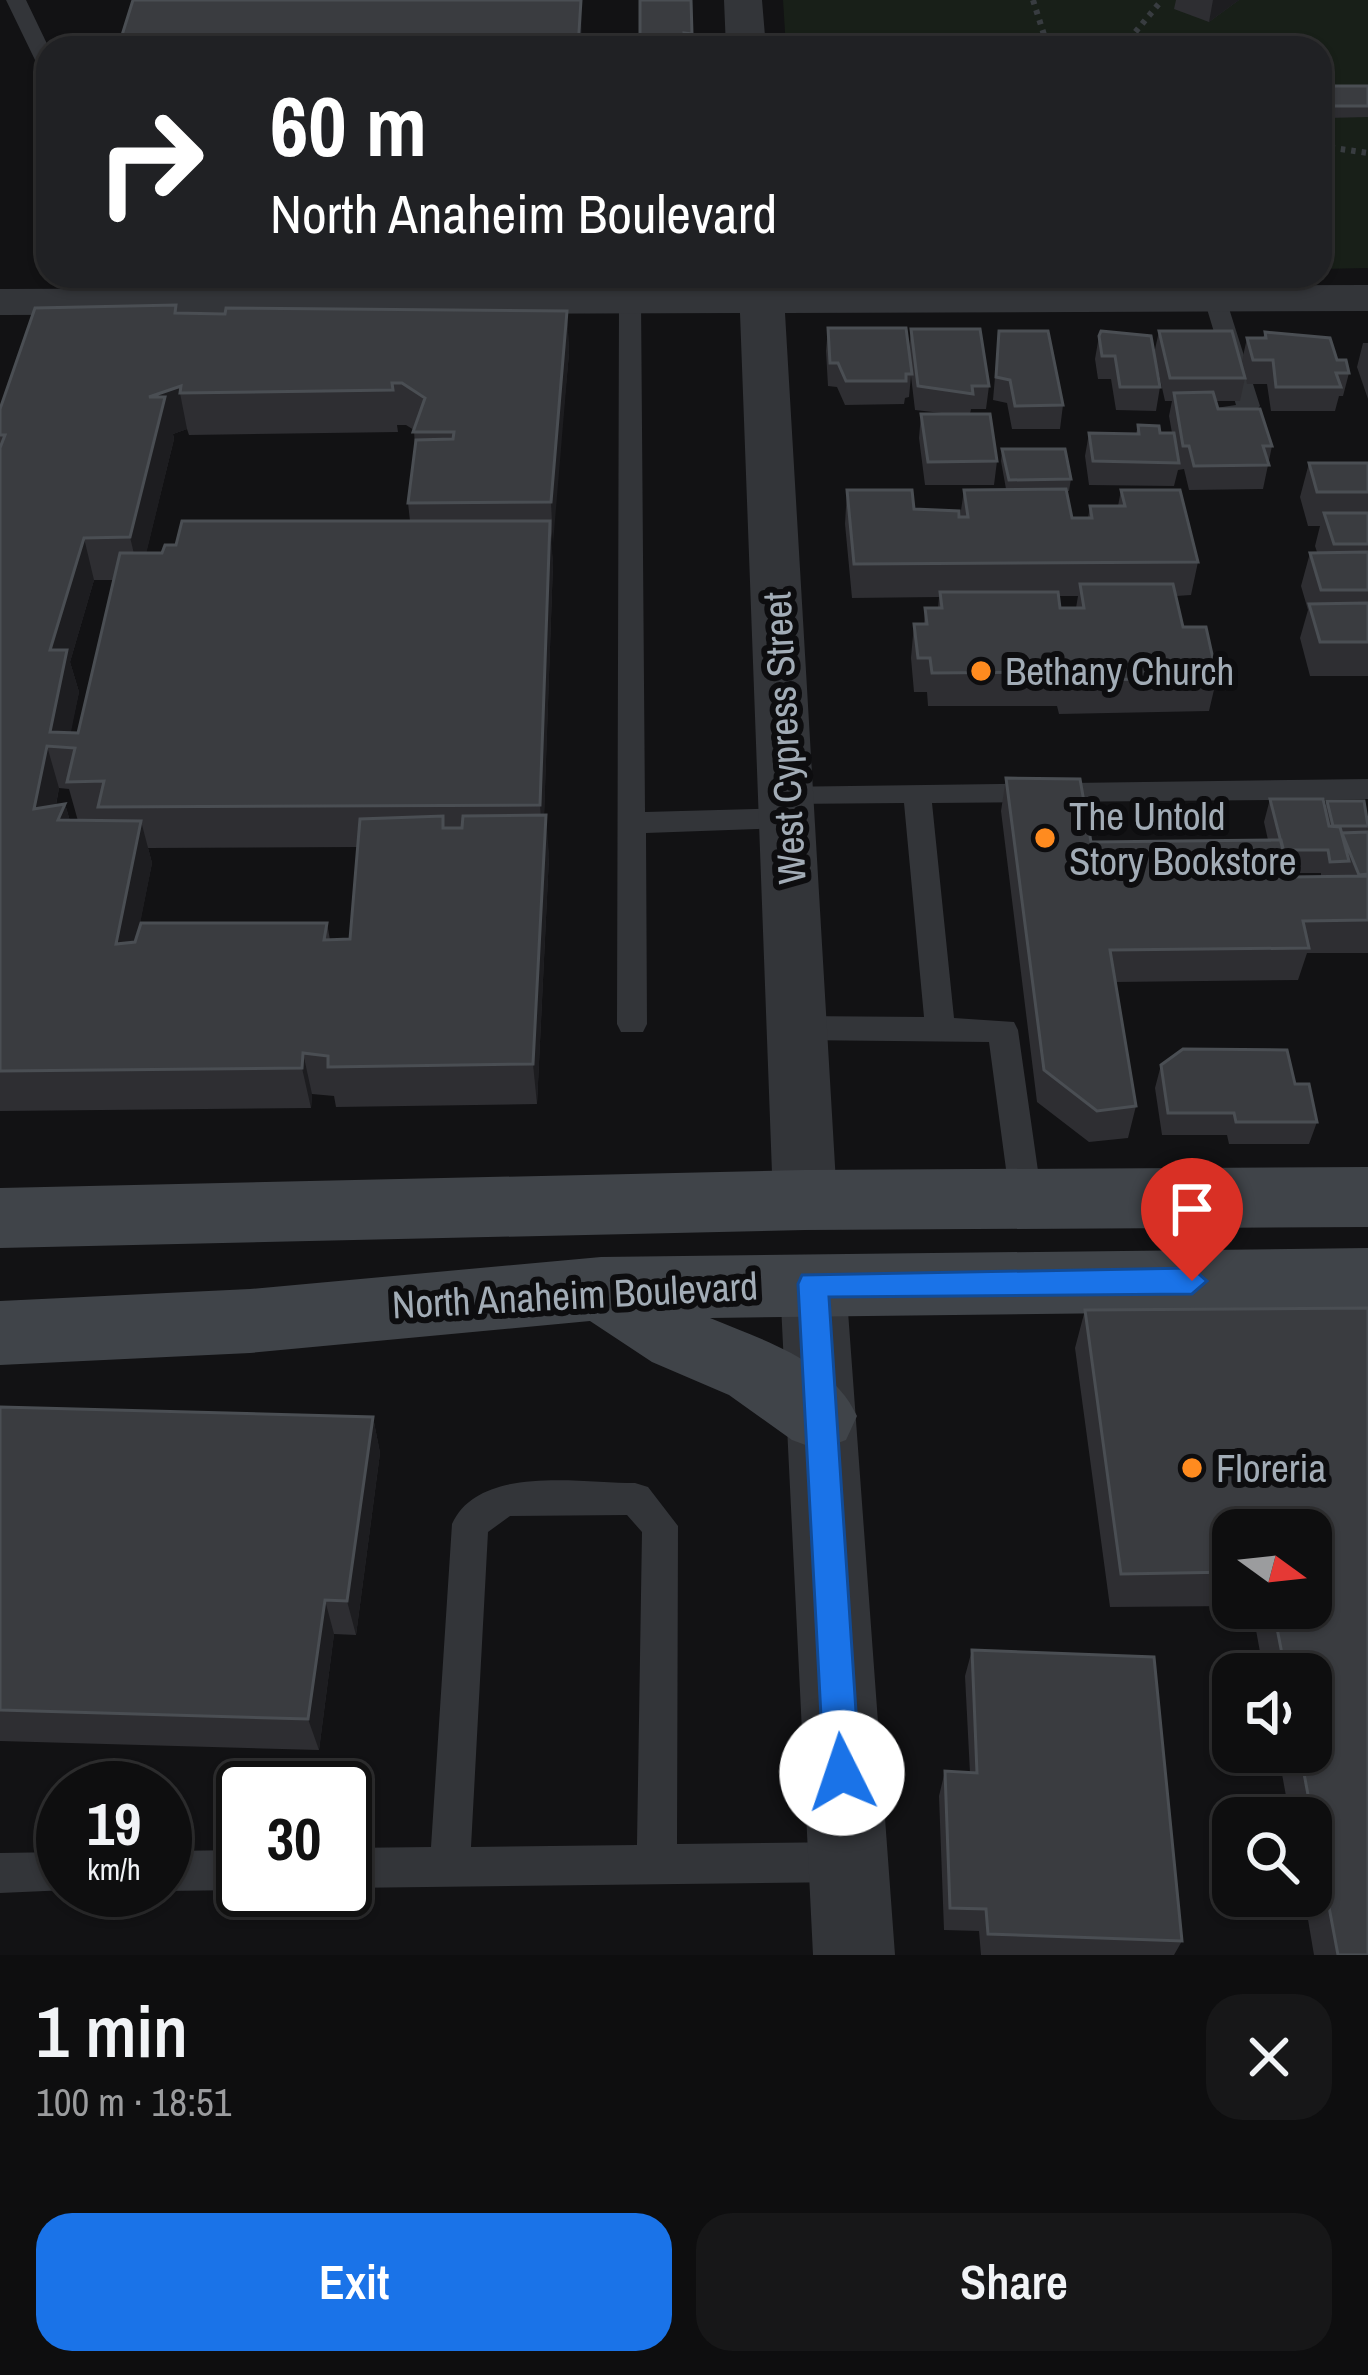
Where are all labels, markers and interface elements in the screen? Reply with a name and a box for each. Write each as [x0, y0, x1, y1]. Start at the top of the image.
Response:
text: 60 m [270, 69, 427, 182]
icon: right [72, 84, 228, 240]
text: North Anaheim Boulevard [270, 177, 777, 250]
street label: West Cypress Street [750, 590, 818, 886]
place label: Bethany Church [1005, 645, 1234, 697]
marker: Bethany Church [968, 658, 994, 684]
place label: The Untold Story Bookstore [1069, 790, 1297, 887]
marker: The Untold Story Bookstore [1032, 825, 1058, 851]
pin [1141, 1158, 1243, 1281]
icon: arrive [1159, 1176, 1225, 1242]
street label: North Anaheim Boulevard [391, 1259, 759, 1331]
place label: Floreria [1216, 1442, 1326, 1494]
marker: Floreria [1179, 1455, 1205, 1481]
north arrow [1212, 1509, 1332, 1629]
map controls [1212, 1509, 1332, 1917]
button: sound [1212, 1653, 1332, 1773]
position arrow [779, 1710, 905, 1836]
speed limit sign: 30 [216, 1761, 372, 1917]
text: 19 [87, 1783, 141, 1864]
button: search [1212, 1797, 1332, 1917]
text: km/h [87, 1849, 141, 1889]
text: 1 min [36, 1982, 188, 2079]
button: close [1206, 1994, 1332, 2120]
text: 100 m · 18:51 [36, 2076, 232, 2128]
button: Exit [36, 2213, 672, 2351]
button: Share [696, 2213, 1332, 2351]

